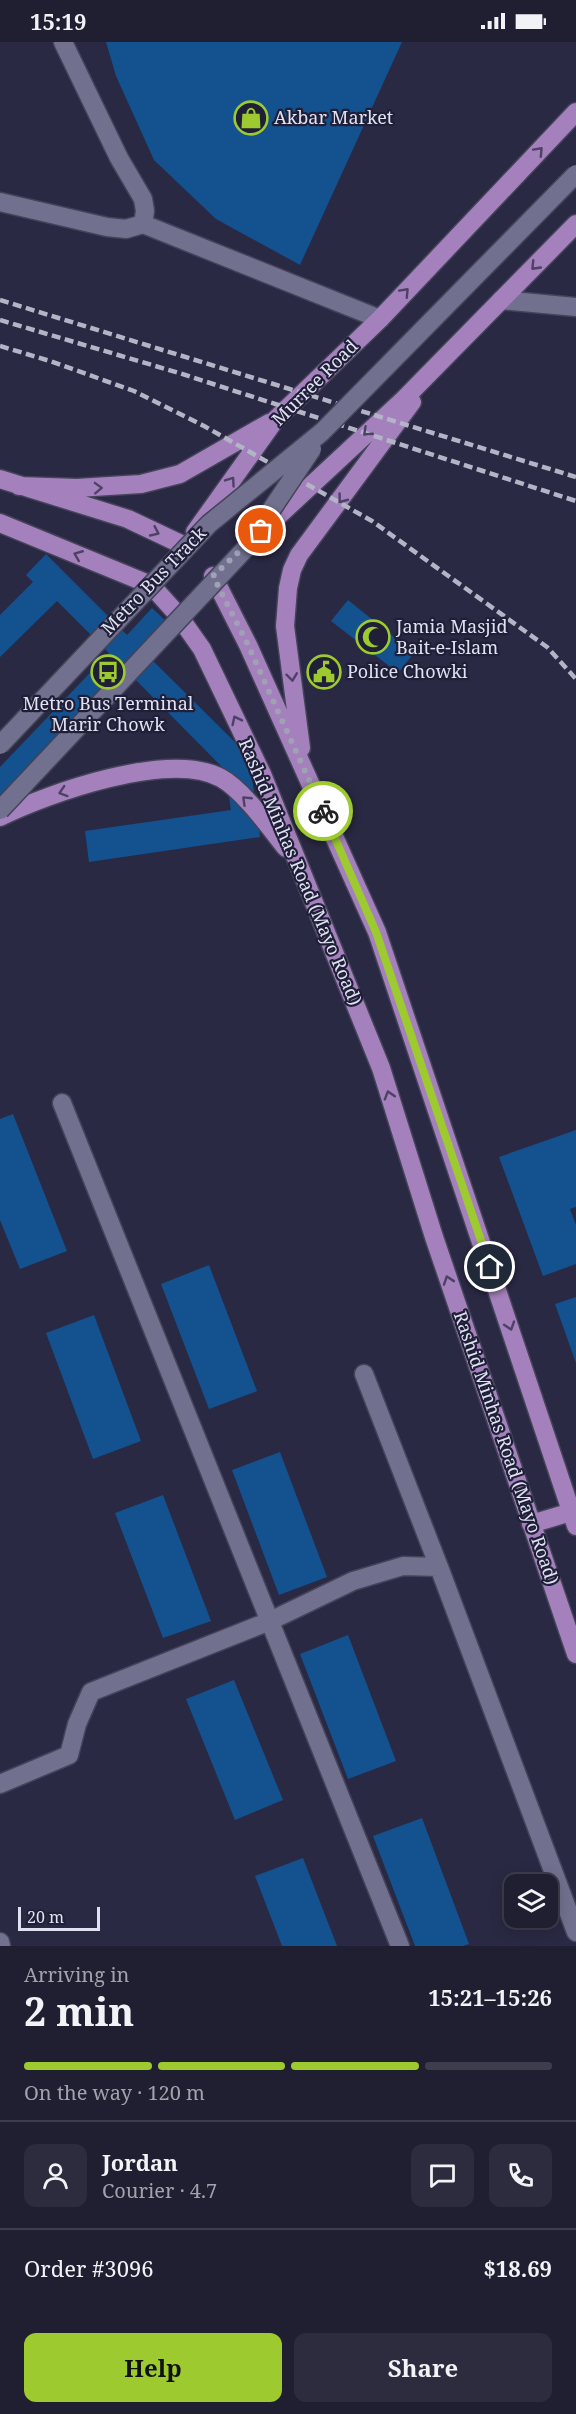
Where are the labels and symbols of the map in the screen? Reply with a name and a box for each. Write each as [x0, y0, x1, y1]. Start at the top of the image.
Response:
shop icon: Akbar Market [233, 100, 269, 136]
place label: Akbar Market [274, 105, 393, 129]
one-way arrow [532, 147, 543, 157]
one-way arrow [531, 259, 542, 269]
one-way arrow [398, 289, 409, 299]
street label: Murree Road [266, 334, 363, 431]
one-way arrow [363, 425, 374, 436]
one-way arrow [224, 477, 235, 488]
one-way arrow [94, 482, 103, 494]
one-way arrow [338, 492, 349, 503]
pin [235, 505, 286, 556]
street label: Metro Bus Track [96, 521, 211, 639]
one-way arrow [148, 524, 159, 536]
one-way arrow [73, 550, 84, 562]
place label: Jamia Masjid Bait-e-Islam [395, 614, 508, 659]
mosque icon: Jamia Masjid Bait-e-Islam [355, 619, 391, 655]
bus stop icon: Metro Bus Terminal Marir Chowk [90, 654, 126, 690]
public building icon: Police Chowki [306, 654, 342, 690]
place label: Police Chowki [347, 659, 468, 683]
one-way arrow [285, 672, 297, 681]
place label: Metro Bus Terminal Marir Chowk [23, 691, 194, 736]
one-way arrow [232, 715, 243, 726]
street label: Rashid Minhas Road (Mayo Road) [234, 735, 368, 1009]
courier [293, 781, 353, 841]
one-way arrow [59, 785, 69, 797]
one-way arrow [242, 797, 253, 808]
one-way arrow [384, 1090, 396, 1100]
pin [464, 1241, 515, 1292]
one-way arrow [443, 1275, 455, 1286]
street label: Rashid Minhas Road (Mayo Road) [449, 1308, 565, 1587]
one-way arrow [502, 1320, 515, 1331]
scale bar [18, 1904, 100, 1932]

